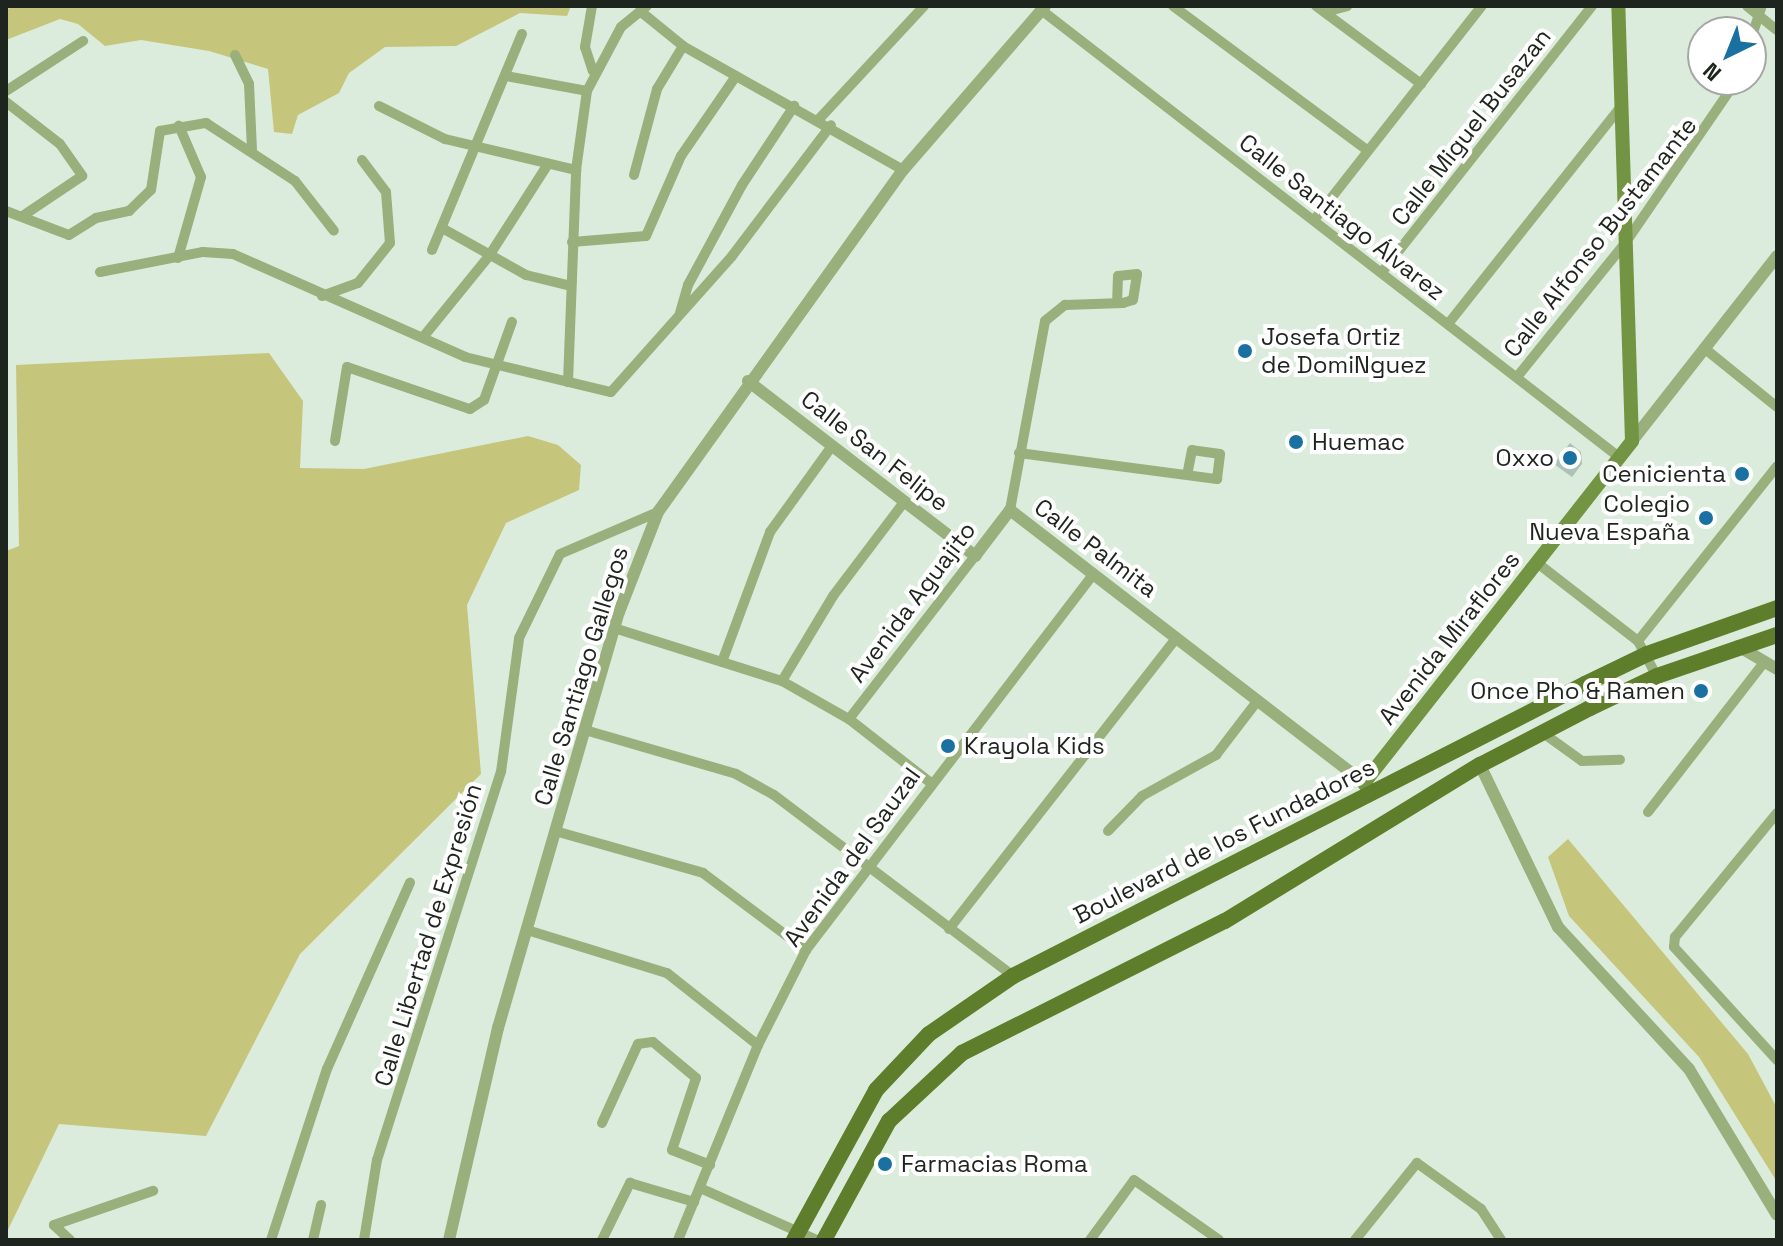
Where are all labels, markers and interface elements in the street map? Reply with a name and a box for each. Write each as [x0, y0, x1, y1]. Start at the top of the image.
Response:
north arrow [1687, 16, 1767, 96]
street label: Calle Miguel Busazan [1385, 23, 1557, 231]
text: N [1697, 57, 1727, 87]
street label: Calle Alfonso Bustamante [1497, 111, 1703, 363]
street label: Calle Santiago Álvarez [1233, 128, 1451, 306]
place label: Josefa Ortiz de DomiNguez [1261, 323, 1426, 379]
marker: Josefa Ortiz de DomiNguez [1236, 342, 1254, 360]
street label: Calle San Felipe [796, 384, 954, 518]
place label: Huemac [1312, 428, 1405, 456]
marker: Huemac [1287, 433, 1305, 451]
place label: Oxxo [1495, 444, 1554, 472]
marker: Oxxo [1561, 449, 1579, 467]
place label: Cenicienta [1602, 460, 1726, 488]
marker: Cenicienta [1733, 465, 1751, 483]
place label: Colegio Nueva España [1529, 490, 1690, 546]
street label: Calle Palmita [1029, 492, 1163, 604]
marker: Colegio Nueva España [1697, 509, 1715, 527]
street label: Avenida Aguajito [842, 516, 982, 688]
street label: Calle Santiago Gallegos [528, 543, 634, 809]
street label: Avenida Miraflores [1372, 546, 1526, 730]
place label: Once Pho & Ramen [1470, 677, 1685, 705]
marker: Once Pho & Ramen [1692, 682, 1710, 700]
place label: Krayola Kids [964, 732, 1105, 760]
marker: Krayola Kids [939, 737, 957, 755]
street label: Boulevard de los Fundadores [1069, 752, 1379, 930]
street label: Avenida del Sauzal [777, 762, 927, 952]
street label: Calle Libertad de Expresión [368, 780, 488, 1090]
place label: Farmacias Roma [901, 1150, 1088, 1178]
marker: Farmacias Roma [876, 1155, 894, 1173]

